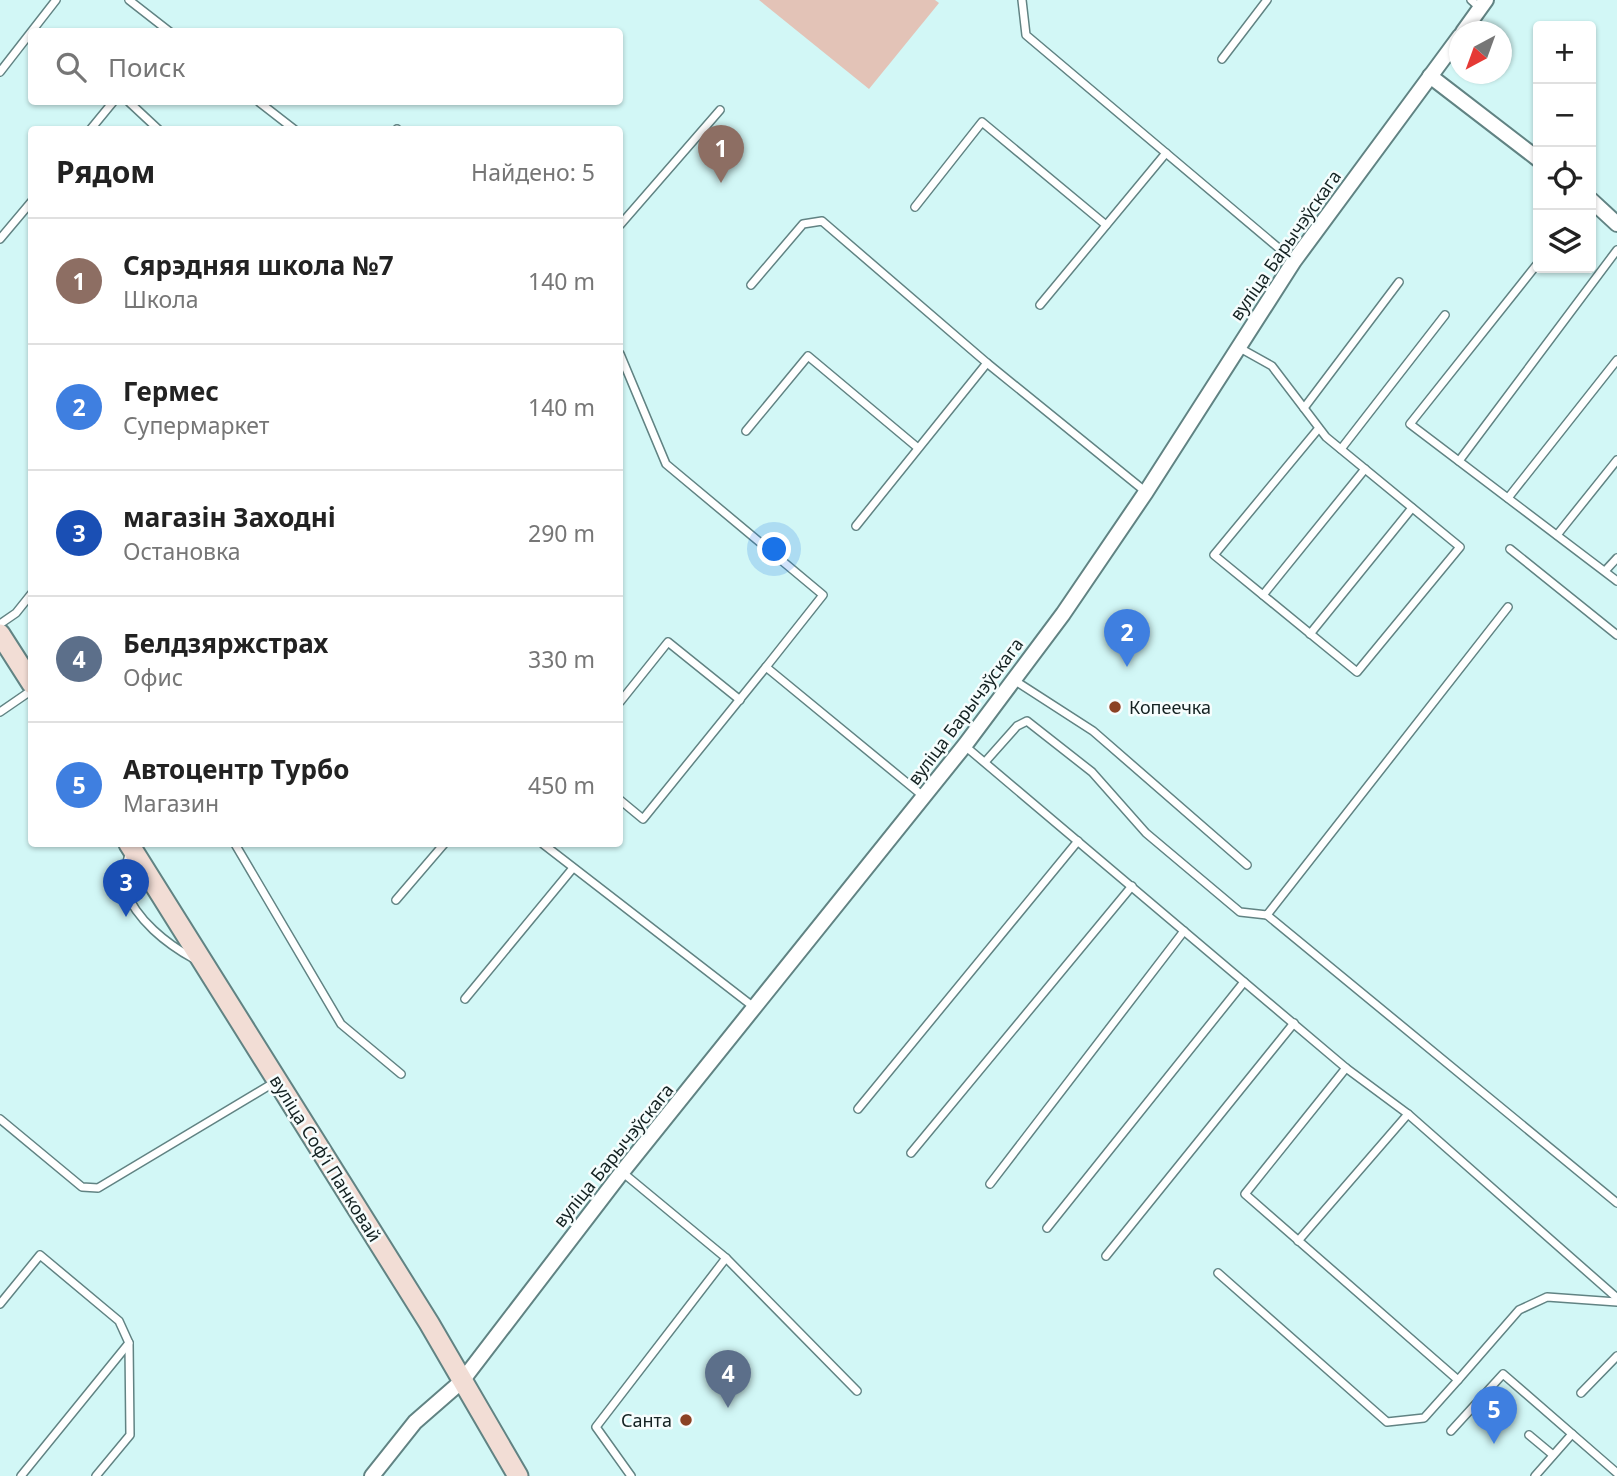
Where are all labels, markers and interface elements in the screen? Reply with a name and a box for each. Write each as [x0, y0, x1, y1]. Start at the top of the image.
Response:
north arrow [1449, 21, 1512, 84]
map controls [1533, 21, 1596, 273]
button: + [1533, 21, 1596, 84]
search box [28, 28, 623, 105]
icon: search [52, 48, 90, 86]
text: Поиск [108, 49, 185, 85]
button: − [1533, 84, 1596, 147]
pin: 1 [698, 125, 744, 183]
button: locate [1533, 147, 1596, 210]
text: Рядом [56, 151, 155, 192]
text: Найдено: 5 [471, 156, 595, 188]
street label: вуліца Барычэўскага [1224, 165, 1346, 325]
button: layers [1533, 210, 1596, 273]
text: Сярэдняя школа №7 [123, 247, 394, 283]
text: 1 [72, 265, 86, 297]
text: 140 m [528, 265, 595, 297]
text: Школа [123, 283, 199, 315]
text: Гермес [123, 373, 219, 409]
text: 2 [72, 391, 86, 423]
text: 140 m [528, 391, 595, 423]
text: Супермаркет [123, 409, 269, 441]
text: магазін Заходні [123, 499, 336, 535]
text: 3 [72, 517, 86, 549]
text: 290 m [528, 517, 595, 549]
your location [757, 532, 791, 566]
text: Остановка [123, 535, 241, 567]
pin: 2 [1104, 609, 1150, 667]
text: Белдзяржстрах [123, 625, 328, 661]
street label: вуліца Барычэўскага [902, 633, 1028, 789]
text: 4 [72, 643, 86, 675]
text: 330 m [528, 643, 595, 675]
text: Офис [123, 661, 183, 693]
place label: Копеечка [1129, 695, 1211, 719]
marker: Копеечка [1107, 699, 1123, 715]
text: Автоцентр Турбо [123, 751, 349, 787]
text: 5 [72, 769, 86, 801]
text: 450 m [528, 769, 595, 801]
text: Магазин [123, 787, 219, 819]
pin: 3 [103, 859, 149, 917]
street label: вуліца Софʼі Панковай [265, 1070, 387, 1246]
street label: вуліца Барычэўскага [548, 1078, 678, 1232]
pin: 4 [705, 1350, 751, 1408]
pin: 5 [1471, 1386, 1517, 1444]
place label: Санта [621, 1408, 672, 1432]
marker: Санта [678, 1412, 694, 1428]

